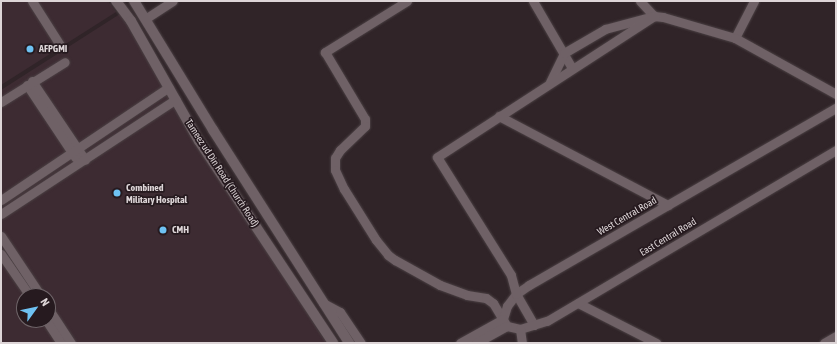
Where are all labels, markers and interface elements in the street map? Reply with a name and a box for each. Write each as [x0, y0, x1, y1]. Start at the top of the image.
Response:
marker: AFPGMI [24, 43, 36, 55]
place label: AFPGMI [39, 43, 67, 55]
street label: Tameez ud Din Road (Church Road) [183, 117, 261, 229]
place label: Combined Military Hospital [126, 181, 187, 204]
marker: Combined Military Hospital [111, 187, 123, 199]
street label: West Central Road [595, 194, 659, 238]
street label: East Central Road [637, 215, 699, 259]
marker: CMH [157, 224, 169, 236]
place label: CMH [172, 224, 189, 236]
north arrow [16, 288, 56, 328]
text: N [38, 296, 52, 308]

